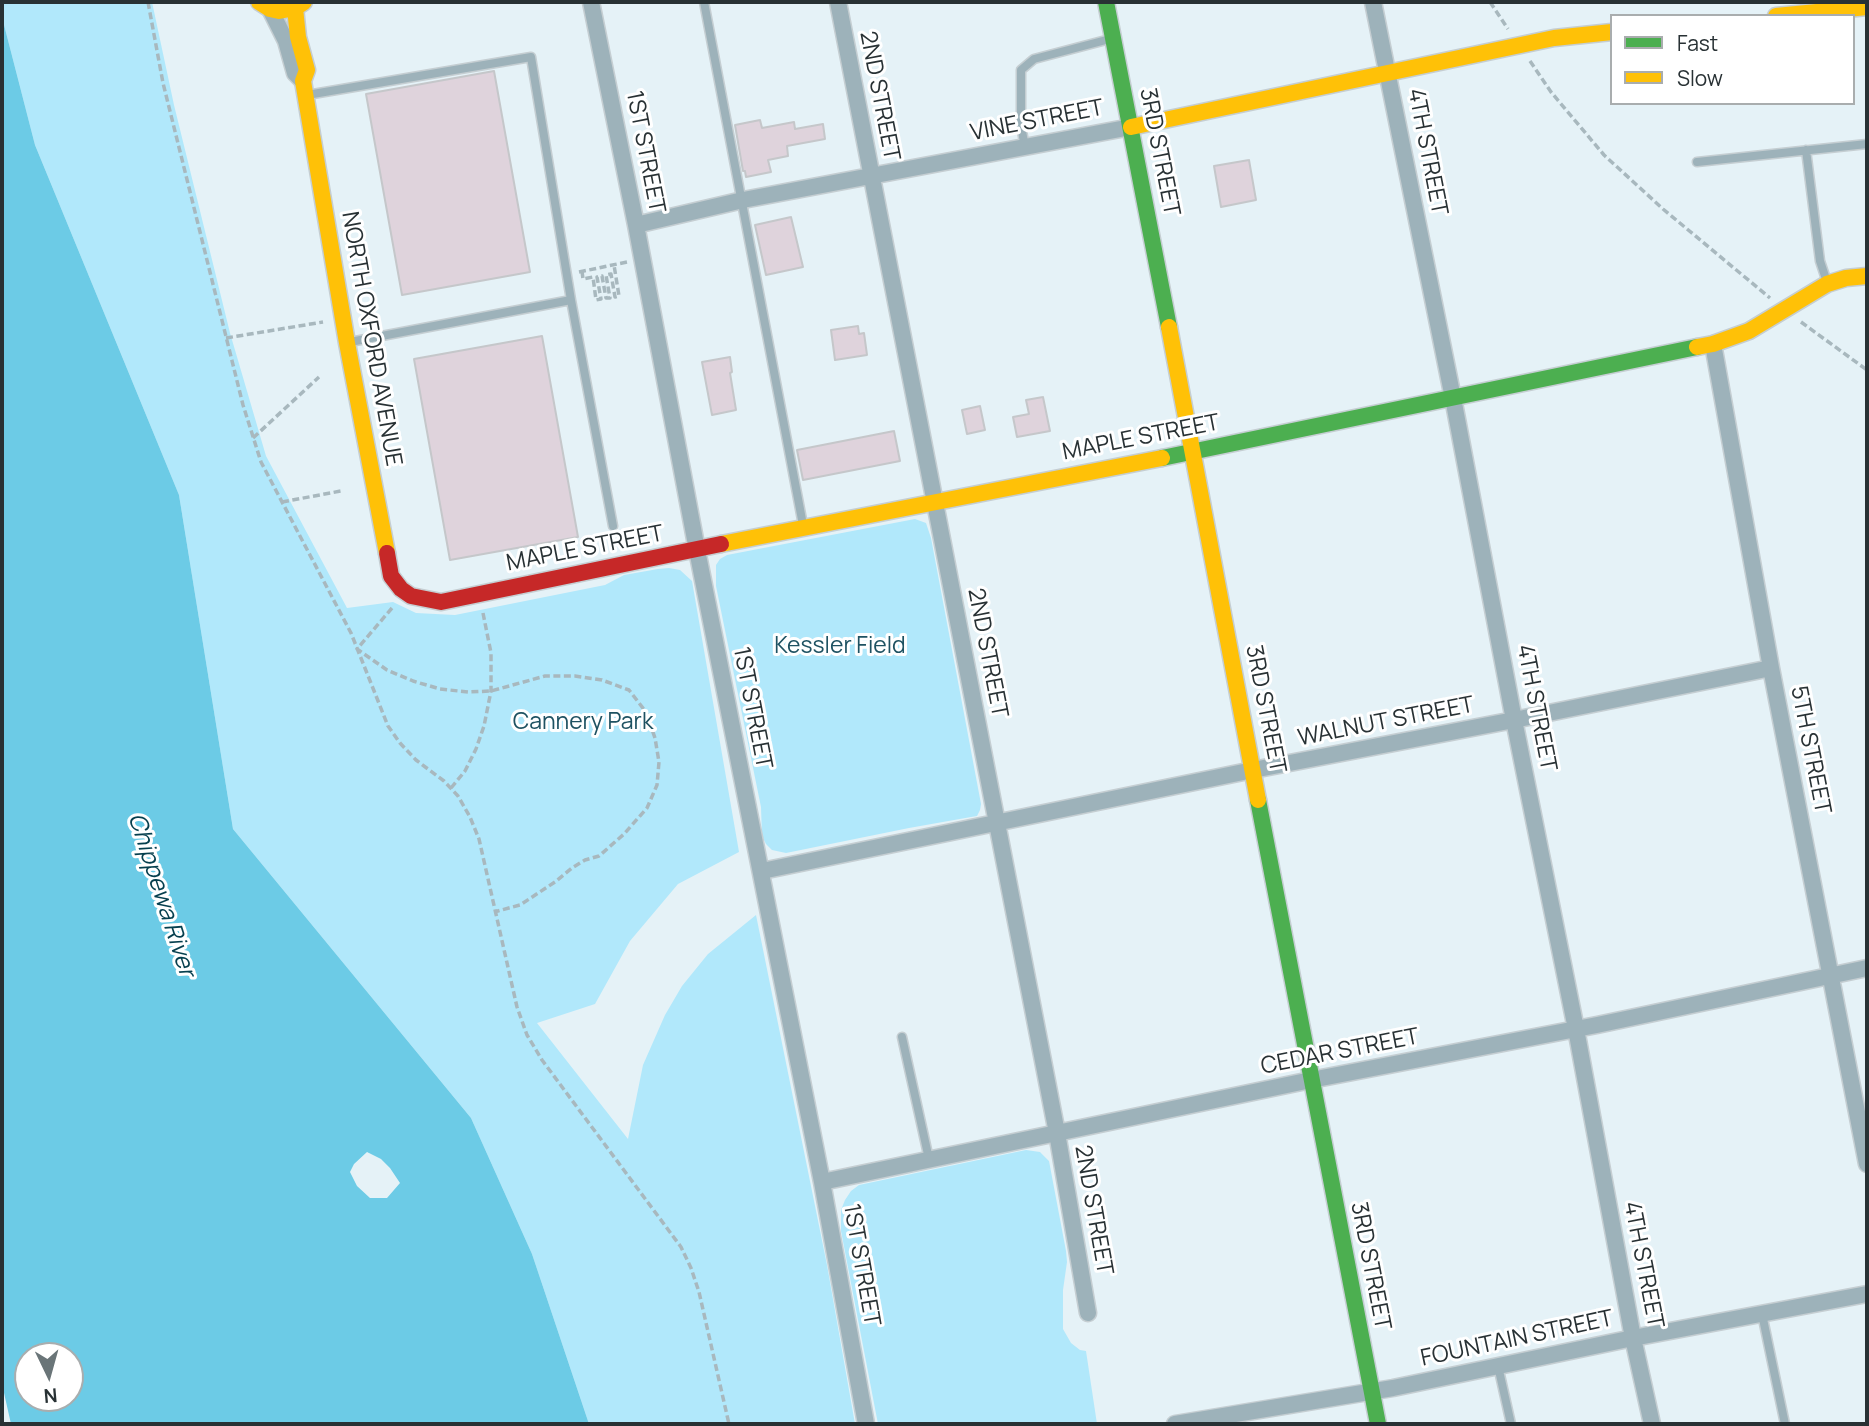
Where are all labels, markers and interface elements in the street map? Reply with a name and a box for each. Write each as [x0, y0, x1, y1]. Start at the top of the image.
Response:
legend [1610, 14, 1855, 105]
street label: 2ND STREET [853, 29, 905, 163]
text: Fast [1677, 29, 1718, 57]
text: Slow [1677, 64, 1723, 92]
street label: 3RD STREET [1133, 86, 1185, 218]
street label: 4TH STREET [1401, 86, 1453, 218]
street label: 1ST STREET [620, 89, 670, 215]
street label: VINE STREET [968, 95, 1106, 147]
street label: NORTH OXFORD AVENUE [335, 210, 407, 468]
street label: MAPLE STREET [1060, 409, 1222, 467]
street label: MAPLE STREET [504, 520, 666, 578]
street label: 2ND STREET [961, 586, 1013, 720]
park label: Kessler Field [774, 633, 906, 661]
street label: 4TH STREET [1510, 642, 1562, 774]
street label: 3RD STREET [1239, 643, 1291, 775]
street label: 1ST STREET [727, 645, 777, 771]
street label: 5TH STREET [1784, 684, 1836, 816]
street label: WALNUT STREET [1296, 691, 1476, 753]
park label: Cannery Park [513, 709, 653, 737]
water label: Chippewa River [121, 810, 201, 980]
street label: CEDAR STREET [1259, 1023, 1421, 1081]
street label: 2ND STREET [1068, 1143, 1118, 1277]
street label: 4TH STREET [1617, 1199, 1669, 1331]
street label: 3RD STREET [1344, 1200, 1396, 1332]
street label: 1ST STREET [837, 1202, 885, 1328]
street label: FOUNTAIN STREET [1418, 1305, 1616, 1373]
north arrow [14, 1342, 84, 1412]
text: N [43, 1382, 59, 1409]

